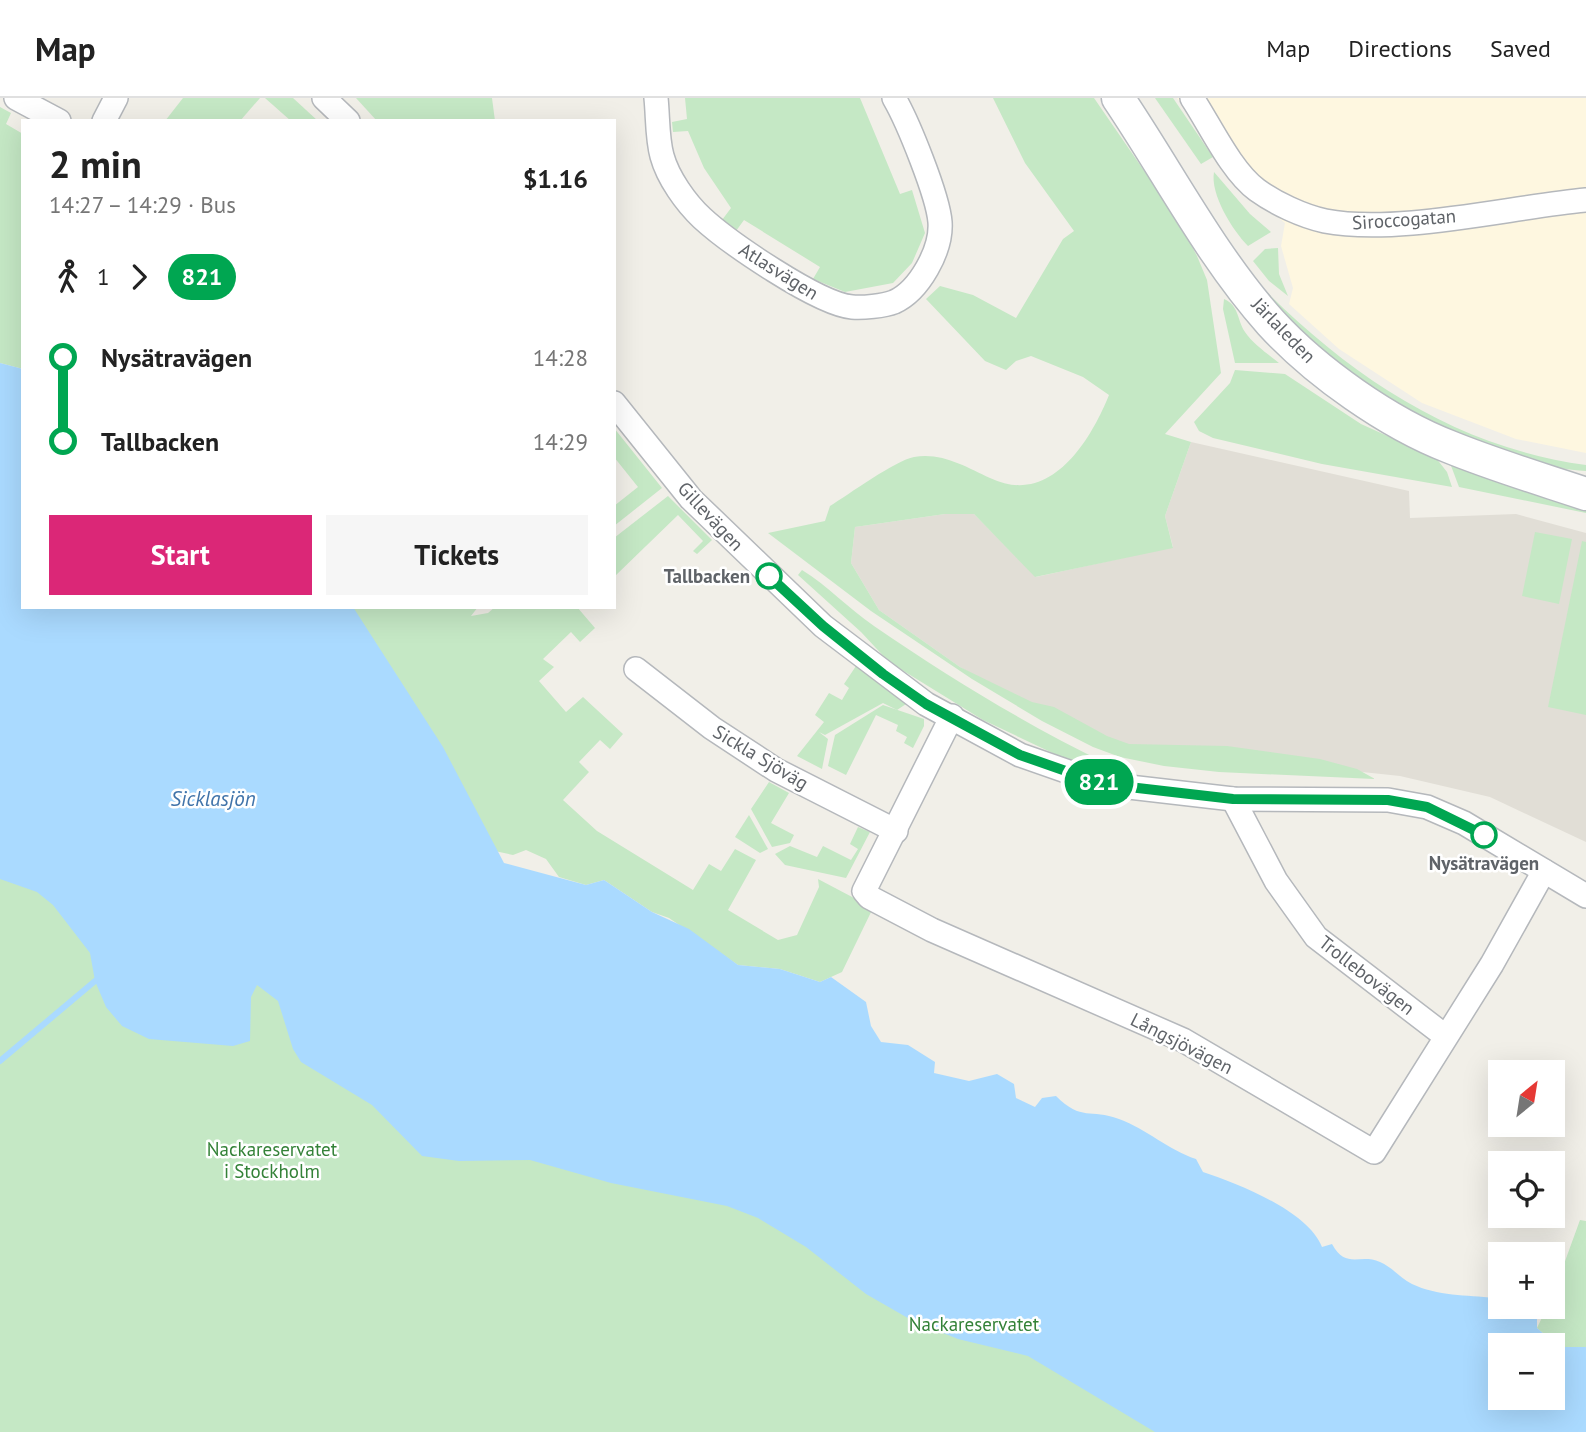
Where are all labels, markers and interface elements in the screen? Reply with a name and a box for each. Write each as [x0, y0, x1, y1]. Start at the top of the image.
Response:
text: Map [35, 27, 96, 70]
text: Map [1266, 33, 1310, 64]
text: Directions [1348, 33, 1452, 64]
text: Saved [1490, 33, 1551, 64]
text: 2 min [49, 139, 142, 188]
text: $1.16 [523, 162, 588, 195]
text: 14:27 – 14:29 · Bus [49, 190, 236, 219]
street label: Siroccogatan [1351, 203, 1457, 235]
street label: Atlasvägen [735, 237, 823, 305]
icon: walk [49, 258, 87, 296]
icon: forward [120, 258, 158, 296]
text: 821 [182, 261, 222, 292]
text: 1 [97, 262, 110, 291]
street label: Järlaleden [1246, 292, 1321, 368]
text: Nysätravägen [101, 341, 252, 374]
text: 14:28 [533, 343, 588, 372]
text: Tallbacken [101, 425, 219, 458]
text: 14:29 [533, 427, 588, 456]
street label: Gillevägen [673, 476, 749, 556]
button: Start [49, 515, 312, 595]
button: Tickets [326, 515, 588, 595]
marker: Tallbacken [756, 563, 782, 589]
place label: Tallbacken [664, 564, 750, 588]
street label: Sickla Sjöväg [709, 719, 813, 795]
line badge: 821 [1059, 759, 1139, 805]
text: 821 [1079, 766, 1119, 797]
water label: Sicklasjön [170, 785, 256, 812]
marker: Nysätravägen [1471, 822, 1497, 848]
place label: Nysätravägen [1429, 851, 1539, 875]
street label: Trollebovägen [1314, 930, 1420, 1020]
street label: Långsjövägen [1127, 1007, 1237, 1079]
north arrow [1488, 1060, 1564, 1138]
map controls [1488, 1060, 1565, 1410]
park label: Nackareservatet i Stockholm [207, 1137, 338, 1183]
button: locate [1488, 1151, 1565, 1228]
button: + [1488, 1242, 1565, 1319]
park label: Nackareservatet [909, 1312, 1040, 1336]
button: − [1488, 1333, 1565, 1410]

